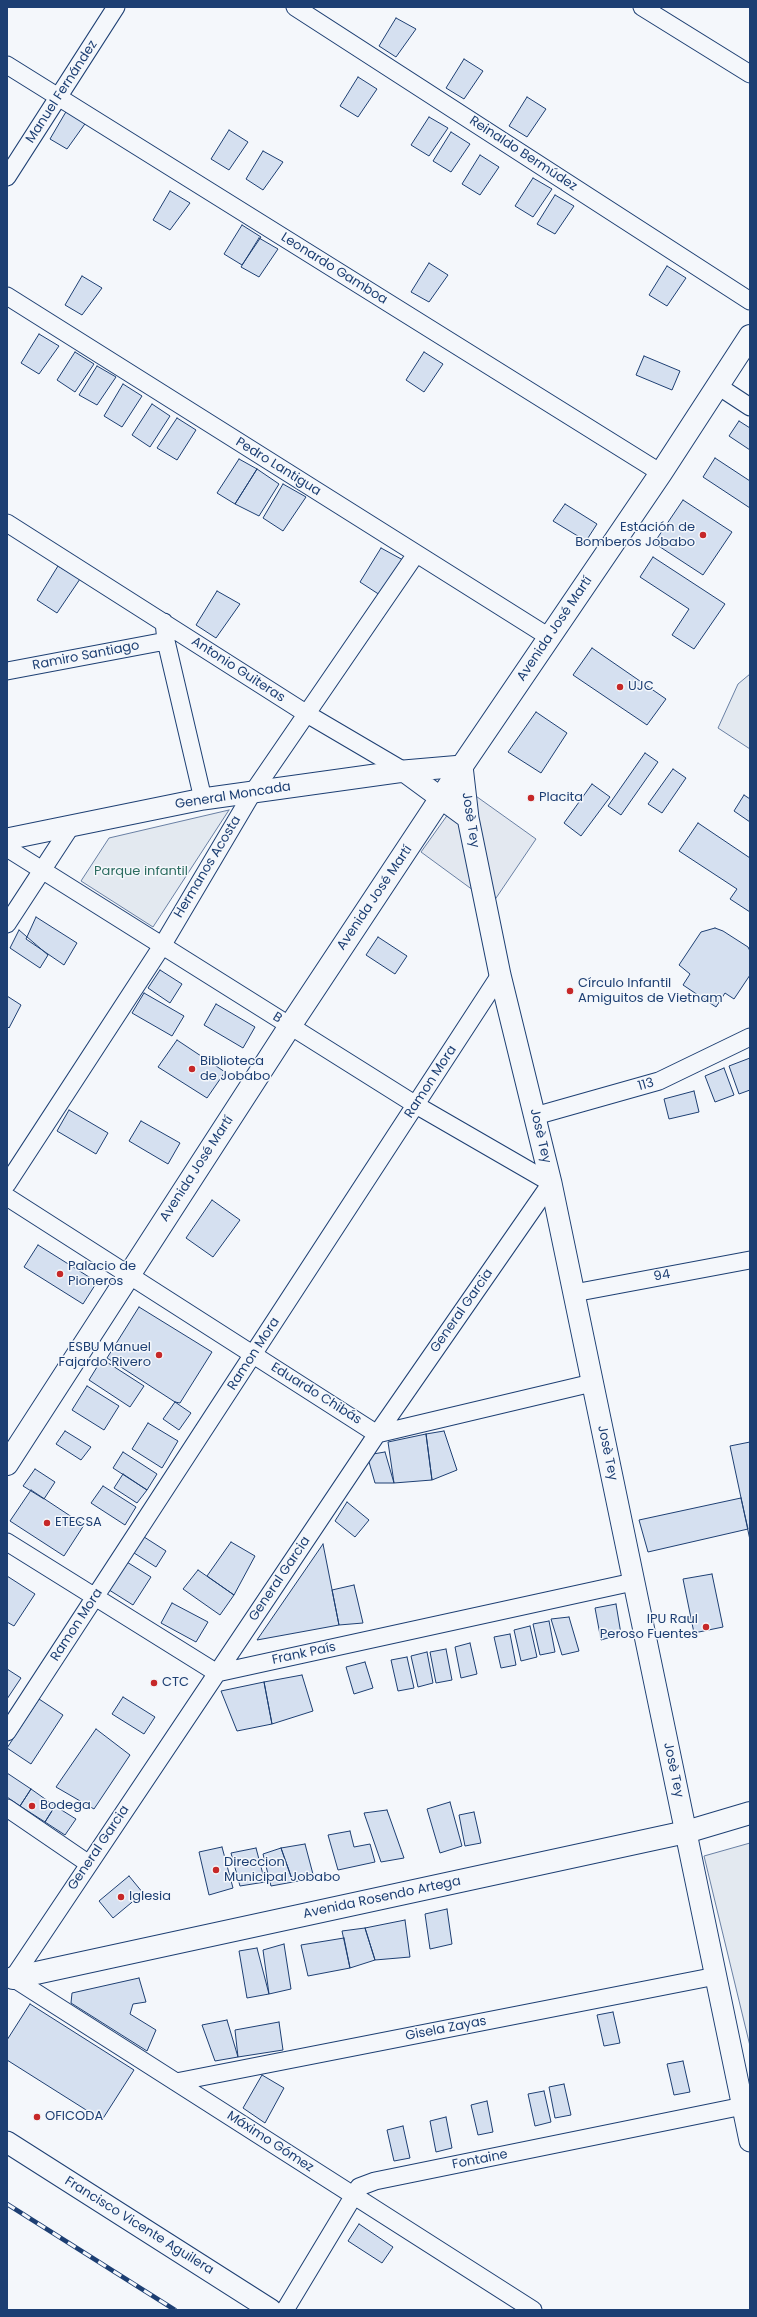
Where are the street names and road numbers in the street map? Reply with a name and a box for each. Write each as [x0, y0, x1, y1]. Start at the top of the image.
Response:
street label: Manuel Fernández [23, 38, 101, 146]
street label: Reinaldo Bermúdez [466, 113, 580, 195]
street label: Leonardo Gamboa [278, 230, 390, 308]
street label: Pedro Lantigua [232, 435, 324, 499]
street label: Avenida José Martí [514, 574, 596, 684]
street label: Antonio Guiteras [188, 634, 288, 706]
street label: Ramiro Santiago [31, 638, 141, 674]
street label: General Moncada [174, 779, 292, 813]
street label: Josè Tey [458, 791, 482, 849]
street label: Hermanos Acosta [171, 813, 245, 921]
street label: Avenida José Martí [334, 843, 416, 953]
street label: B [269, 1009, 285, 1027]
street label: Ramon Mora [402, 1043, 460, 1121]
street label: 113 [636, 1075, 656, 1095]
street label: Josè Tey [526, 1107, 554, 1165]
street label: Avenida José Martí [157, 1113, 237, 1225]
street label: General Garcia [427, 1266, 497, 1356]
street label: 94 [652, 1267, 672, 1285]
street label: Ramon Mora [225, 1315, 283, 1393]
street label: Eduardo Chibás [268, 1360, 364, 1428]
street label: Josè Tey [594, 1424, 620, 1482]
street label: General Garcia [246, 1534, 314, 1624]
street label: Ramon Mora [48, 1586, 106, 1664]
street label: Frank País [271, 1640, 337, 1668]
street label: Josè Tey [660, 1741, 686, 1799]
street label: General Garcia [65, 1803, 133, 1893]
street label: Avenida Rosendo Artega [302, 1874, 462, 1922]
street label: Gisela Zayas [404, 2013, 488, 2045]
street label: Máximo Gómez [224, 2108, 316, 2176]
street label: Fontaine [451, 2147, 509, 2173]
street label: Francisco Vicente Aguilera [62, 2174, 216, 2278]

